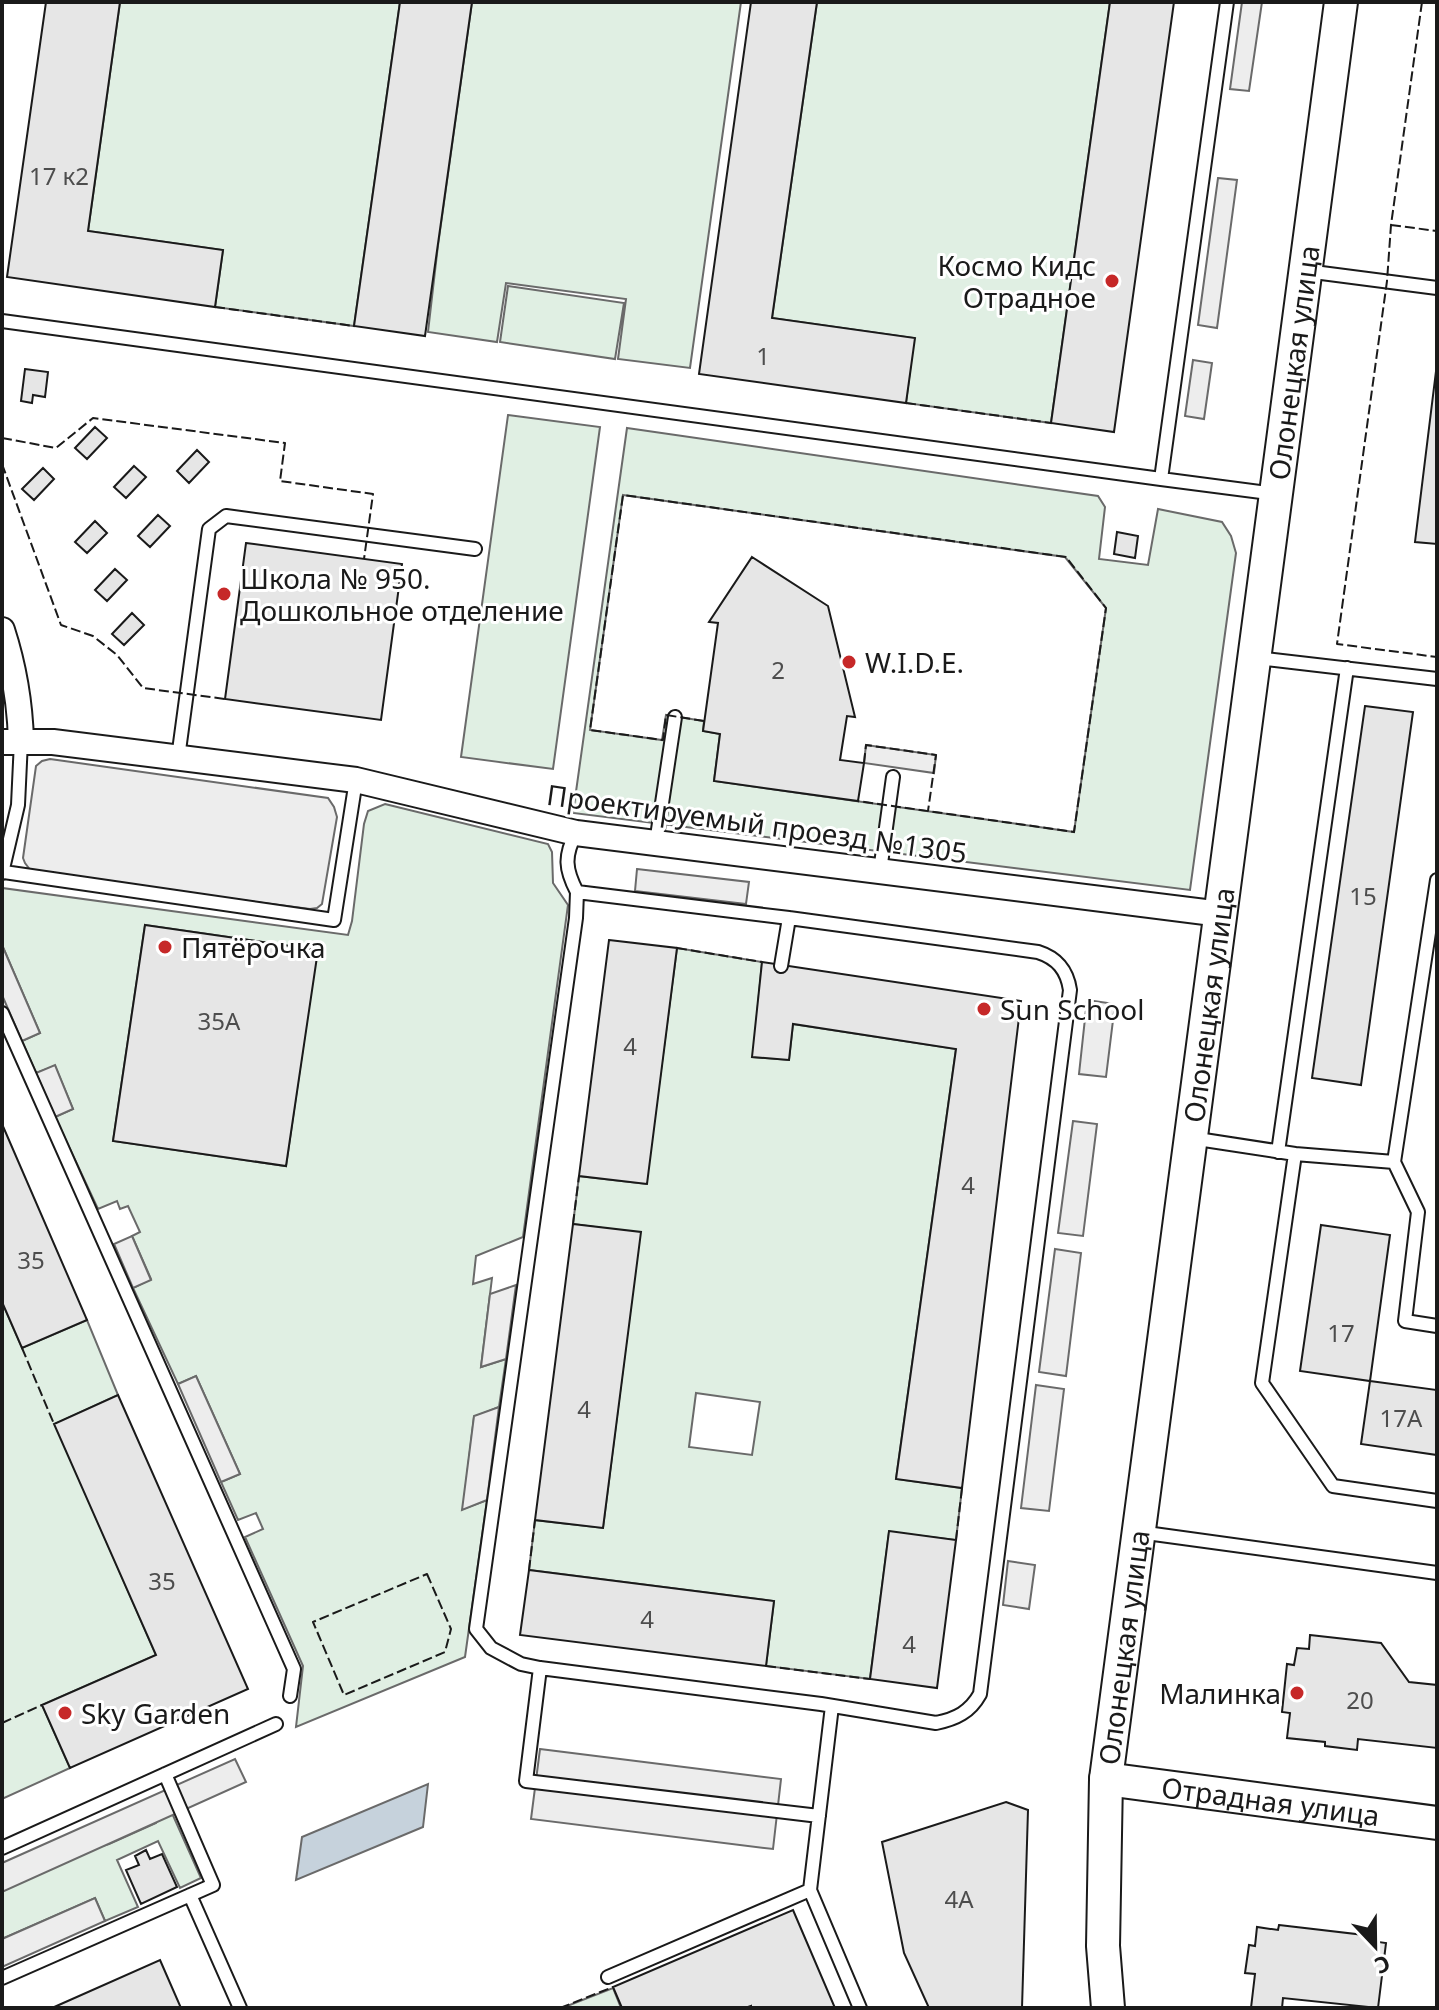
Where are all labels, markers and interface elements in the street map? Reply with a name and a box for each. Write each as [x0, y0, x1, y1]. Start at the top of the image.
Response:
house number: 17 к2 [29, 159, 89, 192]
street label: Олонецкая улица [1259, 243, 1328, 482]
place label: Космо Кидс Отрадное [938, 246, 1096, 316]
marker: Космо Кидс Отрадное [1103, 272, 1121, 290]
house number: 1 [756, 339, 770, 372]
place label: Школа № 950. Дошкольное отделение [240, 559, 564, 629]
marker: Школа № 950. Дошкольное отделение [215, 585, 233, 603]
place label: W.I.D.E. [865, 643, 964, 681]
house number: 2 [771, 653, 785, 686]
marker: W.I.D.E. [840, 653, 858, 671]
street label: Проектируемый проезд №1305 [544, 775, 970, 871]
house number: 15 [1349, 879, 1377, 912]
street label: Олонецкая улица [1174, 885, 1243, 1125]
place label: Пятёрочка [181, 928, 326, 966]
marker: Пятёрочка [156, 938, 174, 956]
place label: Sun School [1000, 990, 1144, 1028]
marker: Sun School [975, 1000, 993, 1018]
house number: 35А [198, 1004, 241, 1037]
house number: 4 [623, 1029, 637, 1062]
house number: 4 [961, 1168, 975, 1201]
house number: 35 [17, 1243, 45, 1276]
house number: 17 [1327, 1316, 1355, 1349]
house number: 4 [577, 1392, 591, 1425]
house number: 17А [1380, 1401, 1423, 1434]
street label: Олонецкая улица [1089, 1528, 1158, 1767]
house number: 35 [148, 1564, 176, 1597]
house number: 4 [640, 1602, 654, 1635]
house number: 4 [902, 1627, 916, 1660]
place label: Малинка [1159, 1674, 1281, 1712]
house number: 20 [1346, 1683, 1374, 1716]
marker: Малинка [1288, 1684, 1306, 1702]
place label: Sky Garden [81, 1694, 230, 1732]
marker: Sky Garden [56, 1704, 74, 1722]
street label: Отрадная улица [1159, 1768, 1382, 1834]
house number: 4А [944, 1882, 974, 1915]
north arrow [1335, 1906, 1415, 1986]
text: С [1371, 1949, 1395, 1982]

